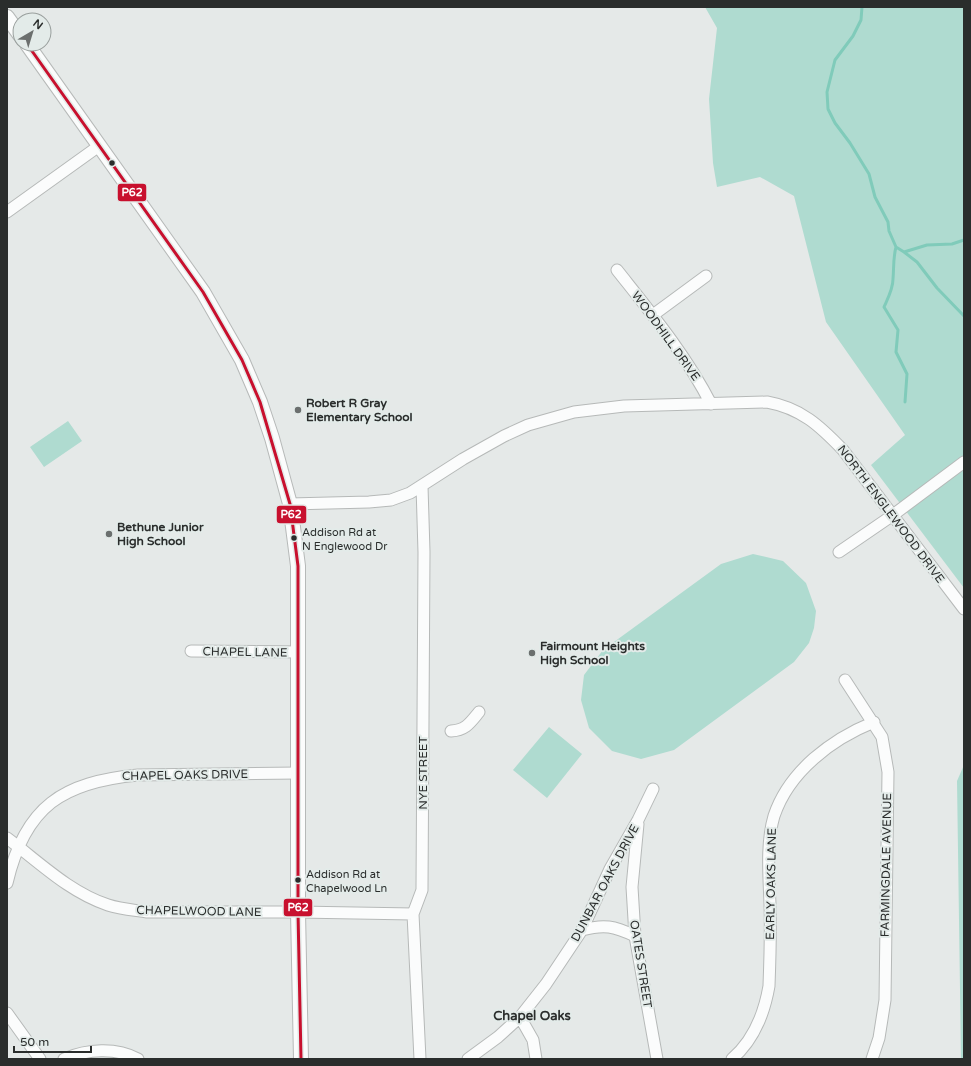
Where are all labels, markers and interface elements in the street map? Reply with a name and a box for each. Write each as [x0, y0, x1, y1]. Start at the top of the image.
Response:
north arrow [12, 12, 52, 52]
text: N [30, 17, 45, 32]
unlabelled marker [107, 158, 117, 168]
line badge: P62 [117, 183, 147, 202]
text: P62 [121, 186, 143, 199]
street label: WOODHILL DRIVE [629, 289, 703, 384]
place label: Robert R Gray Elementary School [306, 396, 413, 425]
marker: Robert R Gray Elementary School [293, 405, 303, 415]
street label: NORTH ENGLEWOOD DRIVE [835, 442, 948, 586]
line badge: P62 [276, 505, 307, 524]
text: P62 [280, 508, 302, 521]
place label: Bethune Junior High School [117, 520, 204, 549]
place label: Addison Rd at N Englewood Dr [302, 526, 388, 553]
marker: Bethune Junior High School [104, 529, 114, 539]
marker: Addison Rd at N Englewood Dr [289, 533, 299, 543]
place label: Fairmount Heights High School [540, 639, 645, 668]
street label: CHAPEL LANE [202, 644, 288, 660]
marker: Fairmount Heights High School [527, 648, 537, 658]
street label: NYE STREET [416, 736, 430, 810]
street label: CHAPEL OAKS DRIVE [122, 767, 249, 783]
street label: FARMINGDALE AVENUE [878, 792, 894, 937]
street label: DUNBAR OAKS DRIVE [568, 822, 642, 944]
street label: EARLY OAKS LANE [763, 828, 779, 940]
place label: Addison Rd at Chapelwood Ln [306, 868, 387, 895]
marker: Addison Rd at Chapelwood Ln [293, 875, 303, 885]
line badge: P62 [283, 898, 313, 917]
text: P62 [287, 901, 309, 914]
street label: CHAPELWOOD LANE [136, 903, 262, 919]
street label: OATES STREET [627, 919, 655, 1010]
district label: Chapel Oaks [493, 1008, 571, 1024]
scale bar [14, 1028, 91, 1054]
text: 50 m [20, 1035, 49, 1049]

